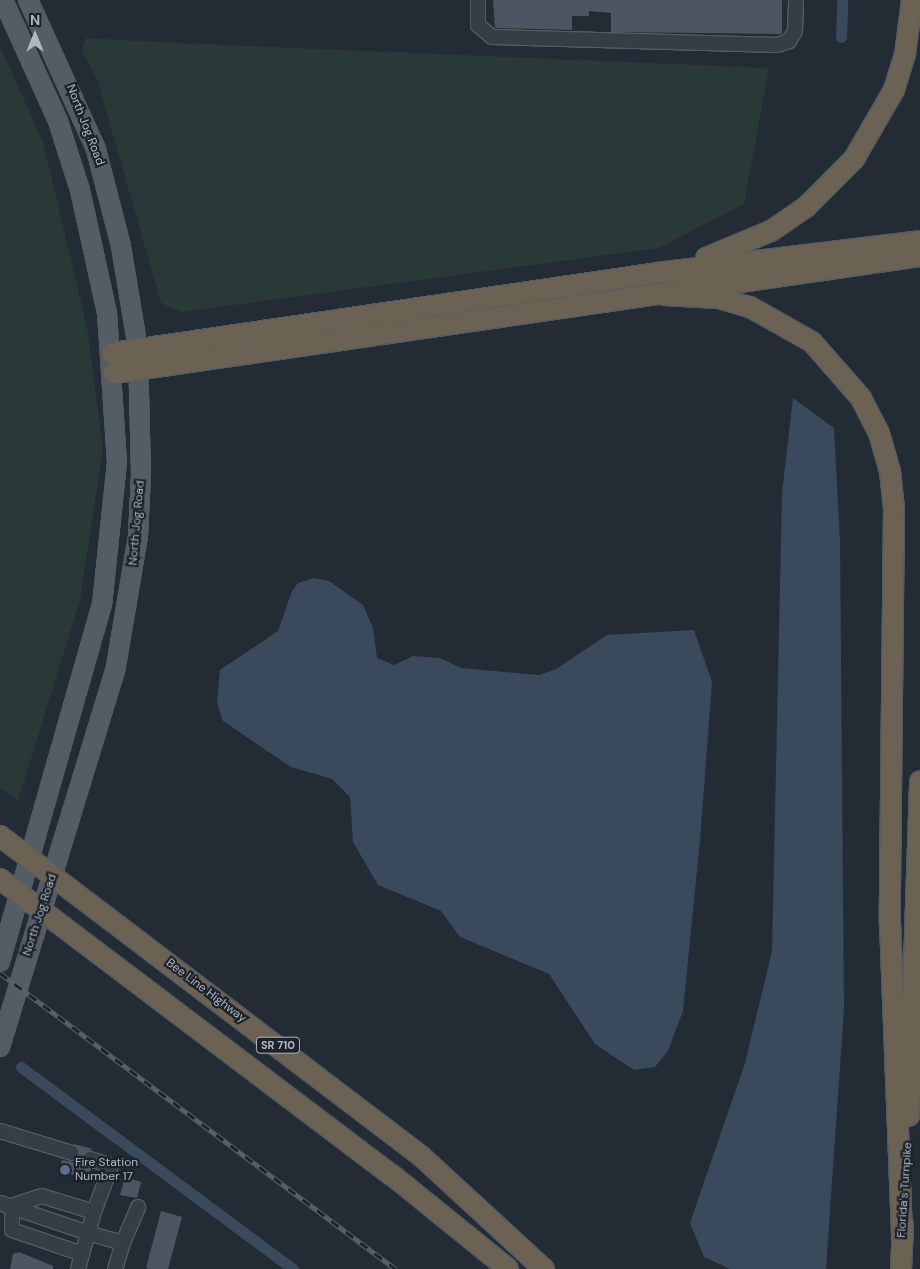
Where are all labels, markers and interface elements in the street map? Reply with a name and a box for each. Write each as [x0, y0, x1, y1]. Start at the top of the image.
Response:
north arrow [10, 10, 60, 60]
text: N [30, 11, 40, 29]
street label: North Jog Road [63, 83, 107, 167]
street label: North Jog Road [126, 480, 148, 566]
street label: North Jog Road [20, 872, 60, 958]
street label: Bee Line Highway [163, 956, 249, 1026]
road number: SR 710 [256, 1036, 300, 1054]
street label: Florida's Turnpike [894, 1142, 916, 1238]
place label: Fire Station Number 17 [75, 1156, 138, 1184]
marker: Fire Station Number 17 [59, 1164, 71, 1176]

